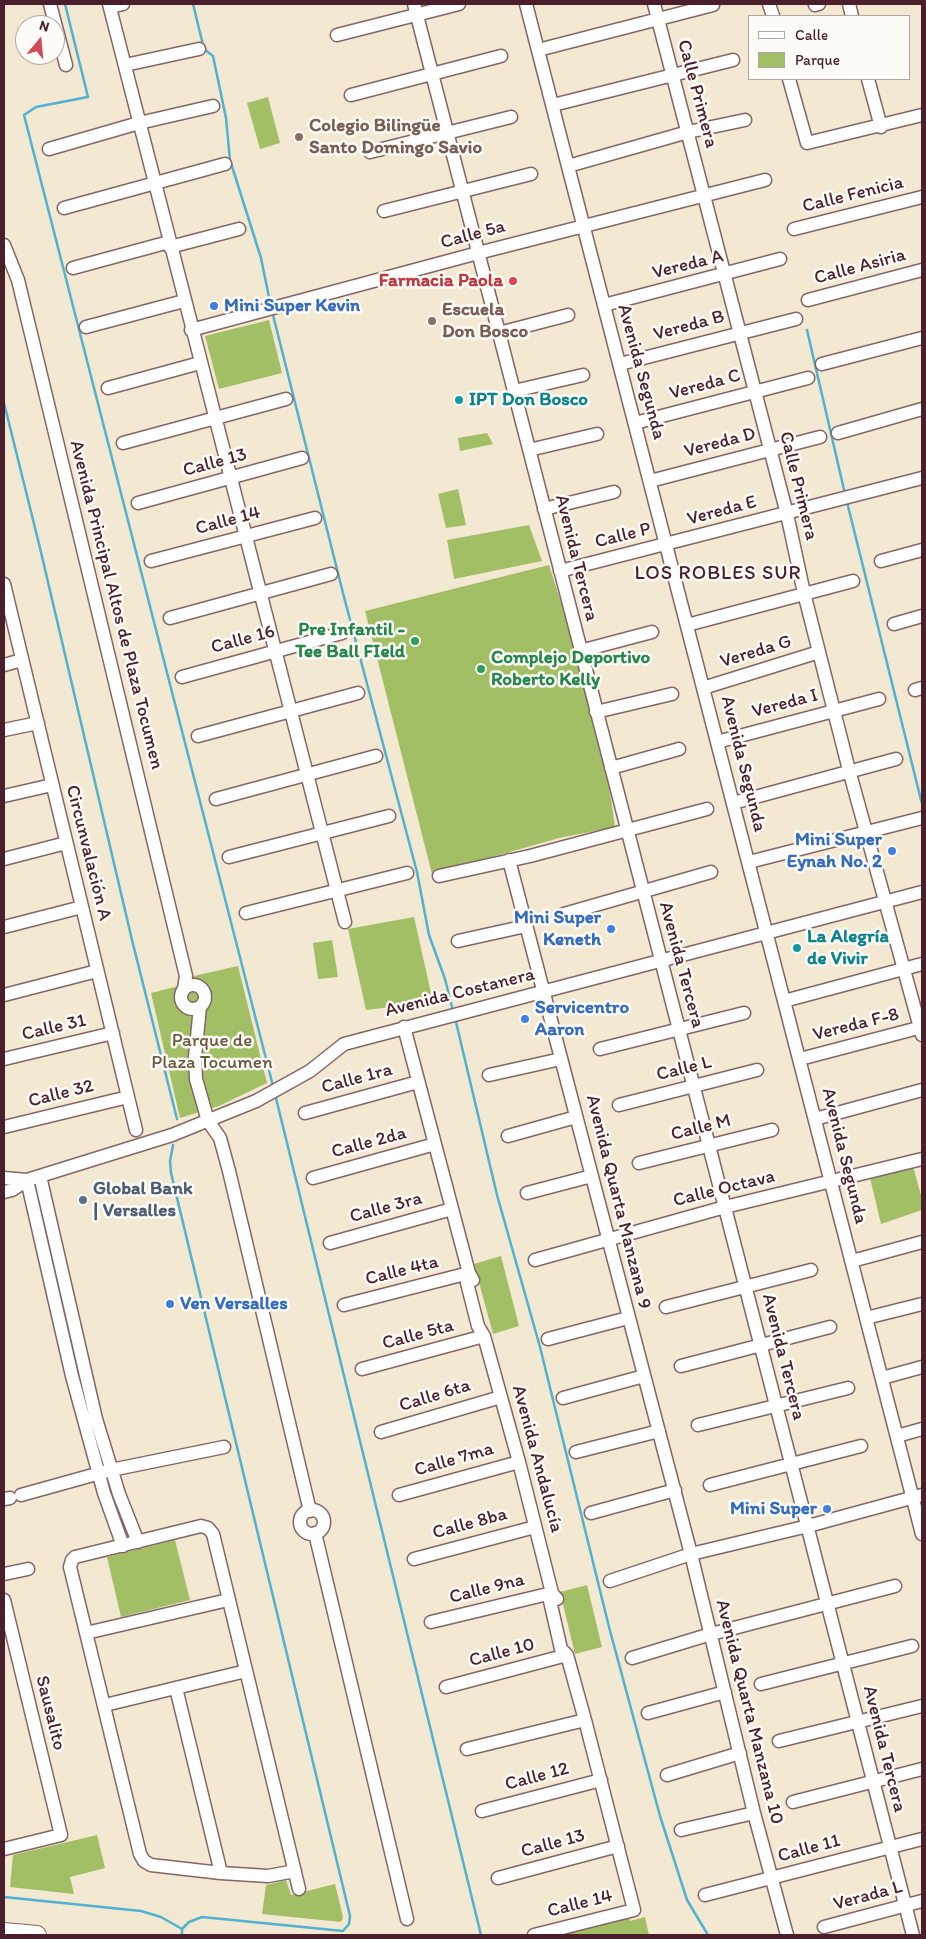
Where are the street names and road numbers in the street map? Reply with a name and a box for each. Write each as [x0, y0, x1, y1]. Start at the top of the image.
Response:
street label: Calle Primera [672, 37, 722, 151]
street label: Calle Fenicia [800, 171, 906, 219]
street label: Calle 5a [438, 215, 508, 255]
street label: Calle Asiria [812, 244, 908, 290]
street label: Vereda A [650, 245, 726, 285]
street label: Avenida Segunda [612, 302, 670, 442]
street label: Vereda B [651, 306, 727, 346]
street label: Vereda C [667, 365, 743, 405]
street label: Vereda D [682, 423, 758, 463]
street label: Calle Primera [773, 429, 823, 543]
street label: Avenida Principal Altos de Plaza Tocumen [64, 438, 168, 772]
street label: Calle 13 [180, 444, 250, 482]
street label: Vereda E [685, 491, 759, 531]
street label: Avenida Tercera [549, 492, 603, 624]
street label: Calle 14 [193, 501, 263, 541]
street label: Calle P [593, 518, 653, 554]
street label: Calle 16 [209, 621, 277, 659]
street label: Vereda G [718, 630, 794, 674]
street label: Vereda I [749, 684, 821, 724]
street label: Avenida Segunda [715, 694, 771, 834]
street label: Circunvalación A [60, 783, 116, 923]
street label: Avenida Tercera [653, 899, 709, 1031]
street label: Avenida Costanera [383, 963, 537, 1023]
street label: Vereda F-8 [810, 1003, 902, 1047]
street label: Calle 31 [20, 1010, 88, 1046]
street label: Calle L [654, 1051, 714, 1087]
street label: Calle 1ra [319, 1059, 395, 1099]
street label: Calle 32 [26, 1075, 96, 1113]
street label: Avenida Segunda [816, 1086, 872, 1226]
street label: Avenida Quarta Manzana 9 [580, 1092, 656, 1312]
street label: Calle M [669, 1110, 733, 1146]
street label: Calle 2da [329, 1122, 409, 1164]
street label: Calle Octava [671, 1165, 777, 1213]
street label: Calle 3ra [347, 1187, 425, 1229]
street label: Calle 4ta [363, 1251, 441, 1291]
street label: Avenida Tercera [756, 1291, 810, 1423]
street label: Calle 5ta [380, 1315, 456, 1355]
street label: Calle 6ta [397, 1374, 473, 1418]
street label: Avenida Andalucía [506, 1383, 568, 1535]
street label: Calle 7ma [412, 1438, 496, 1482]
street label: Calle 8ba [430, 1503, 510, 1545]
street label: Calle 9na [447, 1569, 527, 1609]
street label: Avenida Quarta Manzana 10 [710, 1597, 788, 1827]
street label: Calle 10 [467, 1633, 537, 1673]
street label: Sausalito [30, 1673, 70, 1753]
street label: Avenida Tercera [857, 1683, 911, 1815]
street label: Calle 12 [503, 1758, 571, 1796]
street label: Calle 13 [518, 1825, 588, 1863]
street label: Calle 11 [775, 1830, 843, 1868]
street label: Verada L [831, 1876, 905, 1916]
street label: Calle 14 [545, 1885, 615, 1923]

